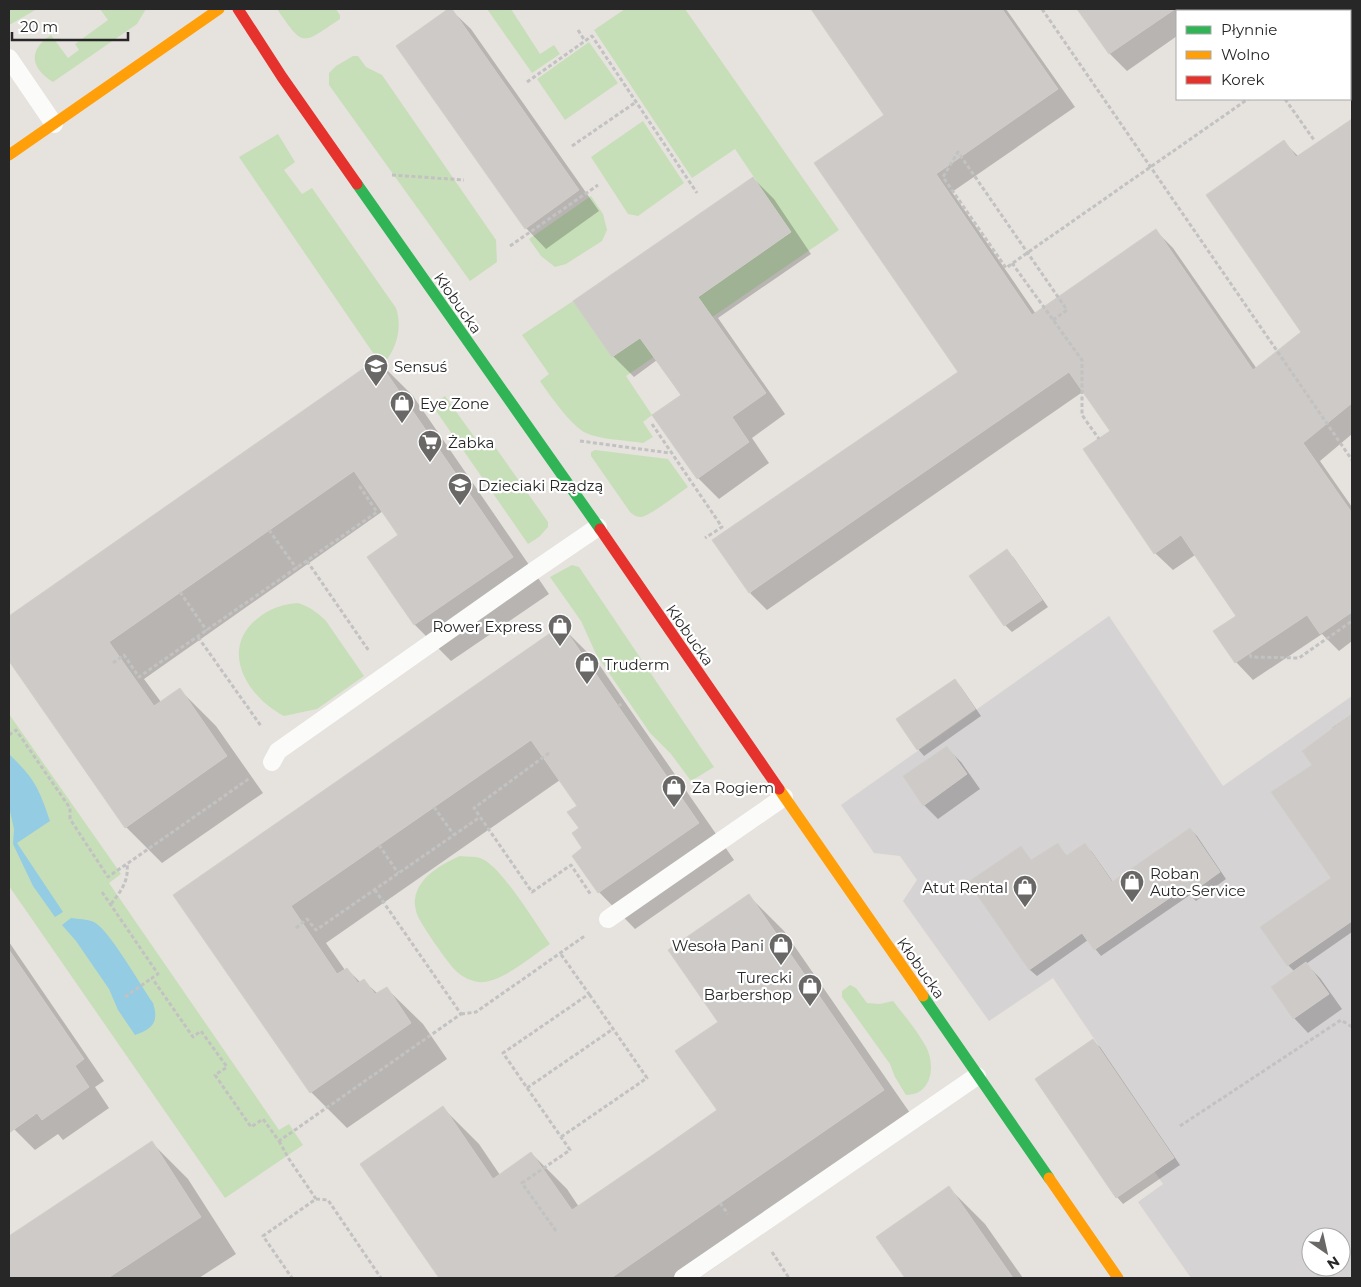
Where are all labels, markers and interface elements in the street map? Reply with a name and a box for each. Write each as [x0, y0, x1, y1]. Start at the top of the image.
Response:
scale bar [12, 10, 129, 42]
legend [1176, 10, 1351, 100]
text: 20 m [20, 17, 58, 36]
text: Płynnie [1221, 20, 1277, 39]
text: Wolno [1221, 45, 1270, 64]
text: Korek [1221, 70, 1265, 89]
street label: Kłobucka [430, 269, 486, 337]
school or university icon: Sensuś [363, 353, 389, 387]
place label: Sensuś [394, 357, 447, 376]
shop icon: Eye Zone [389, 390, 415, 424]
place label: Eye Zone [420, 394, 489, 413]
supermarket icon: Żabka [417, 429, 443, 463]
place label: Żabka [448, 433, 494, 452]
school or university icon: Dzieciaki Rządzą [447, 472, 473, 506]
place label: Dzieciaki Rządzą [478, 476, 603, 495]
street label: Kłobucka [662, 601, 718, 669]
shop icon: Rower Express [547, 613, 573, 647]
place label: Rower Express [432, 617, 542, 636]
shop icon: Truderm [574, 651, 600, 685]
place label: Truderm [604, 655, 670, 674]
shop icon: Za Rogiem [661, 774, 687, 808]
place label: Za Rogiem [692, 778, 774, 797]
place label: Roban Auto-Service [1150, 864, 1246, 900]
shop icon: Roban Auto-Service [1119, 869, 1145, 903]
shop icon: Atut Rental [1012, 874, 1038, 908]
place label: Atut Rental [922, 878, 1008, 897]
shop icon: Wesoła Pani [768, 932, 794, 966]
street label: Kłobucka [893, 934, 949, 1002]
place label: Wesoła Pani [672, 936, 764, 955]
place label: Turecki Barbershop [704, 968, 792, 1004]
shop icon: Turecki Barbershop [797, 973, 823, 1007]
north arrow [1301, 1227, 1351, 1277]
text: N [1324, 1252, 1343, 1273]

